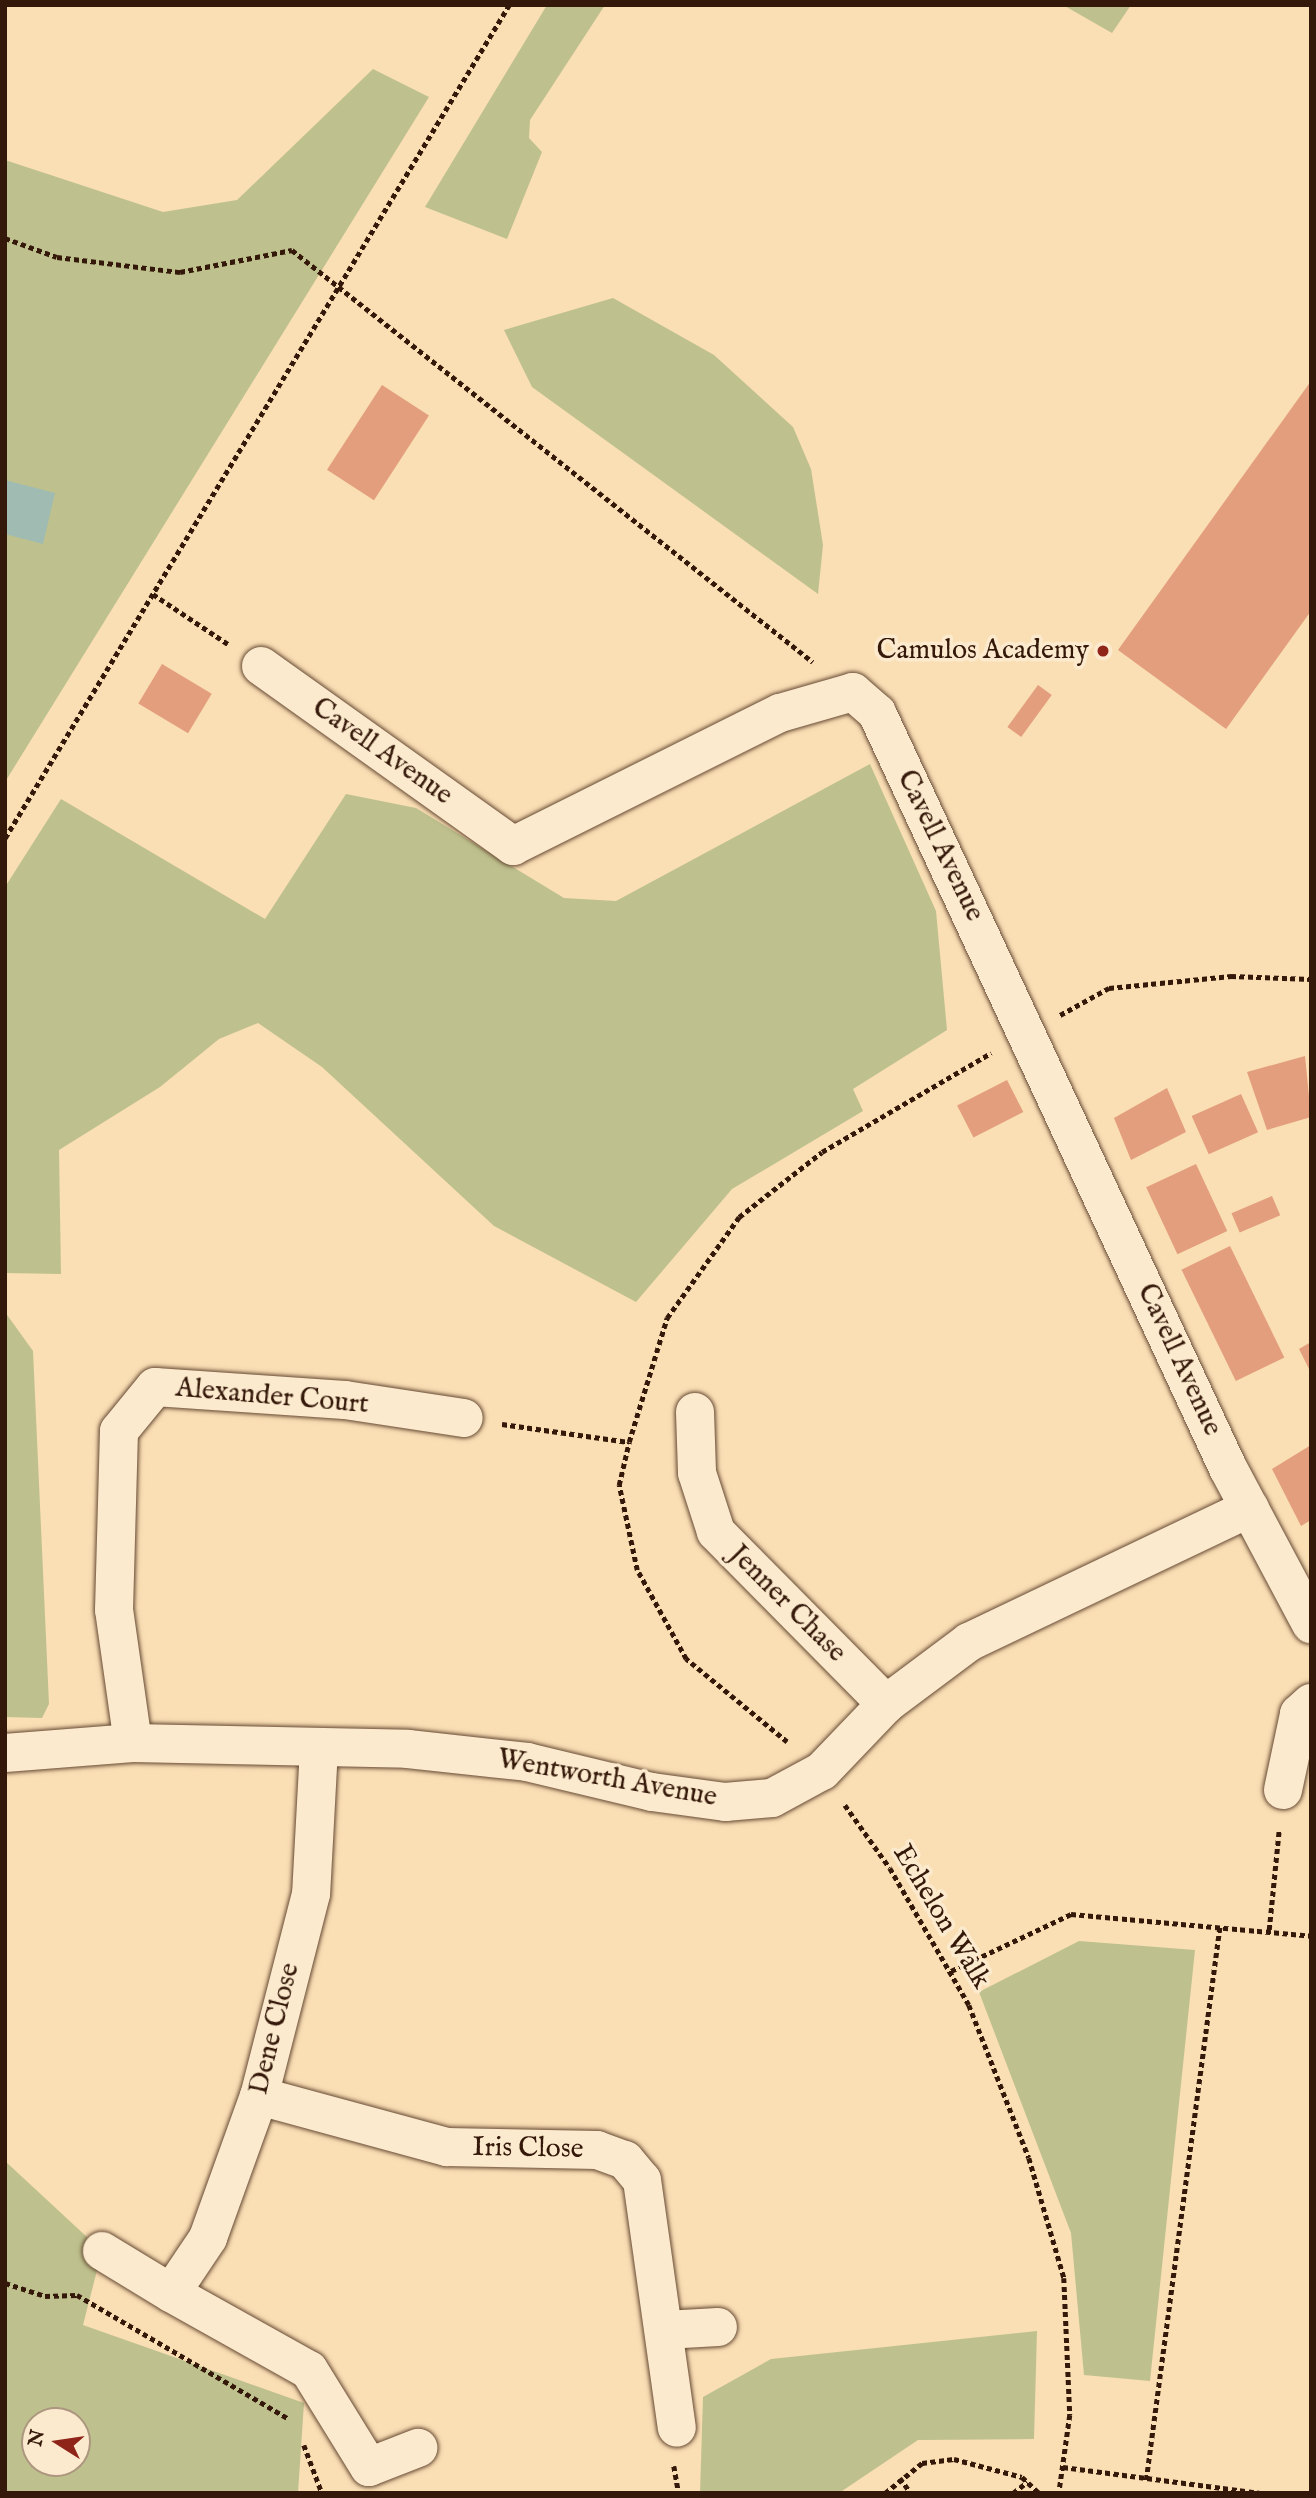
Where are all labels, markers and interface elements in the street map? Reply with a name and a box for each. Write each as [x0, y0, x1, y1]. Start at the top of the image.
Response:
place label: Camulos Academy [876, 634, 1089, 668]
marker: Camulos Academy [1095, 643, 1111, 659]
street label: Cavell Avenue [305, 691, 459, 813]
street label: Cavell Avenue [889, 765, 991, 927]
street label: Cavell Avenue [1129, 1279, 1229, 1441]
street label: Alexander Court [174, 1372, 370, 1422]
street label: Jenner Chase [721, 1538, 853, 1670]
street label: Wentworth Avenue [495, 1743, 719, 1815]
street label: Echelon Walk [885, 1839, 997, 1995]
street label: Dene Close [242, 1960, 308, 2098]
street label: Iris Close [472, 2131, 584, 2167]
north arrow [21, 2407, 91, 2477]
text: N [24, 2428, 51, 2449]

